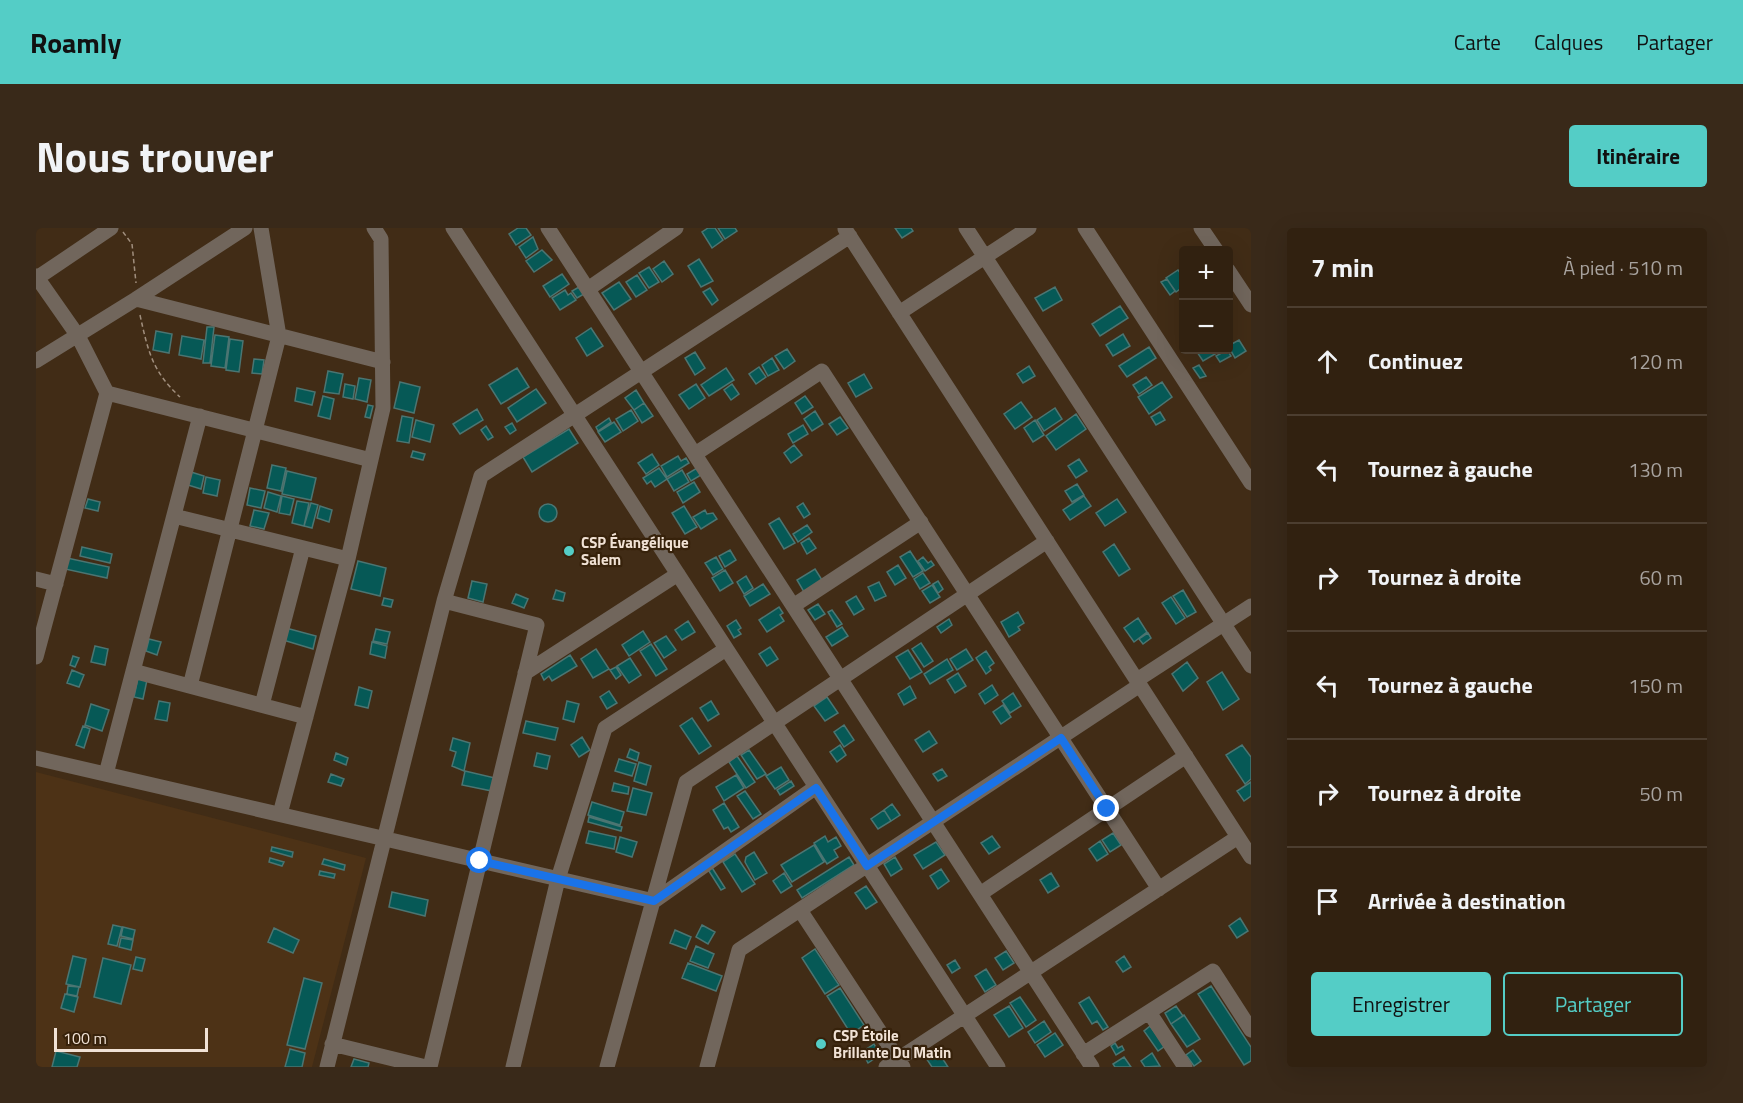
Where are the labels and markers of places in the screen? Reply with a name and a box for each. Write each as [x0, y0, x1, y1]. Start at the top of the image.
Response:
place label: CSP Évangélique Salem [581, 531, 689, 571]
marker: CSP Évangélique Salem [562, 544, 576, 558]
place label: CSP Étoile Brillante Du Matin [833, 1024, 951, 1064]
marker: CSP Étoile Brillante Du Matin [814, 1037, 828, 1051]

